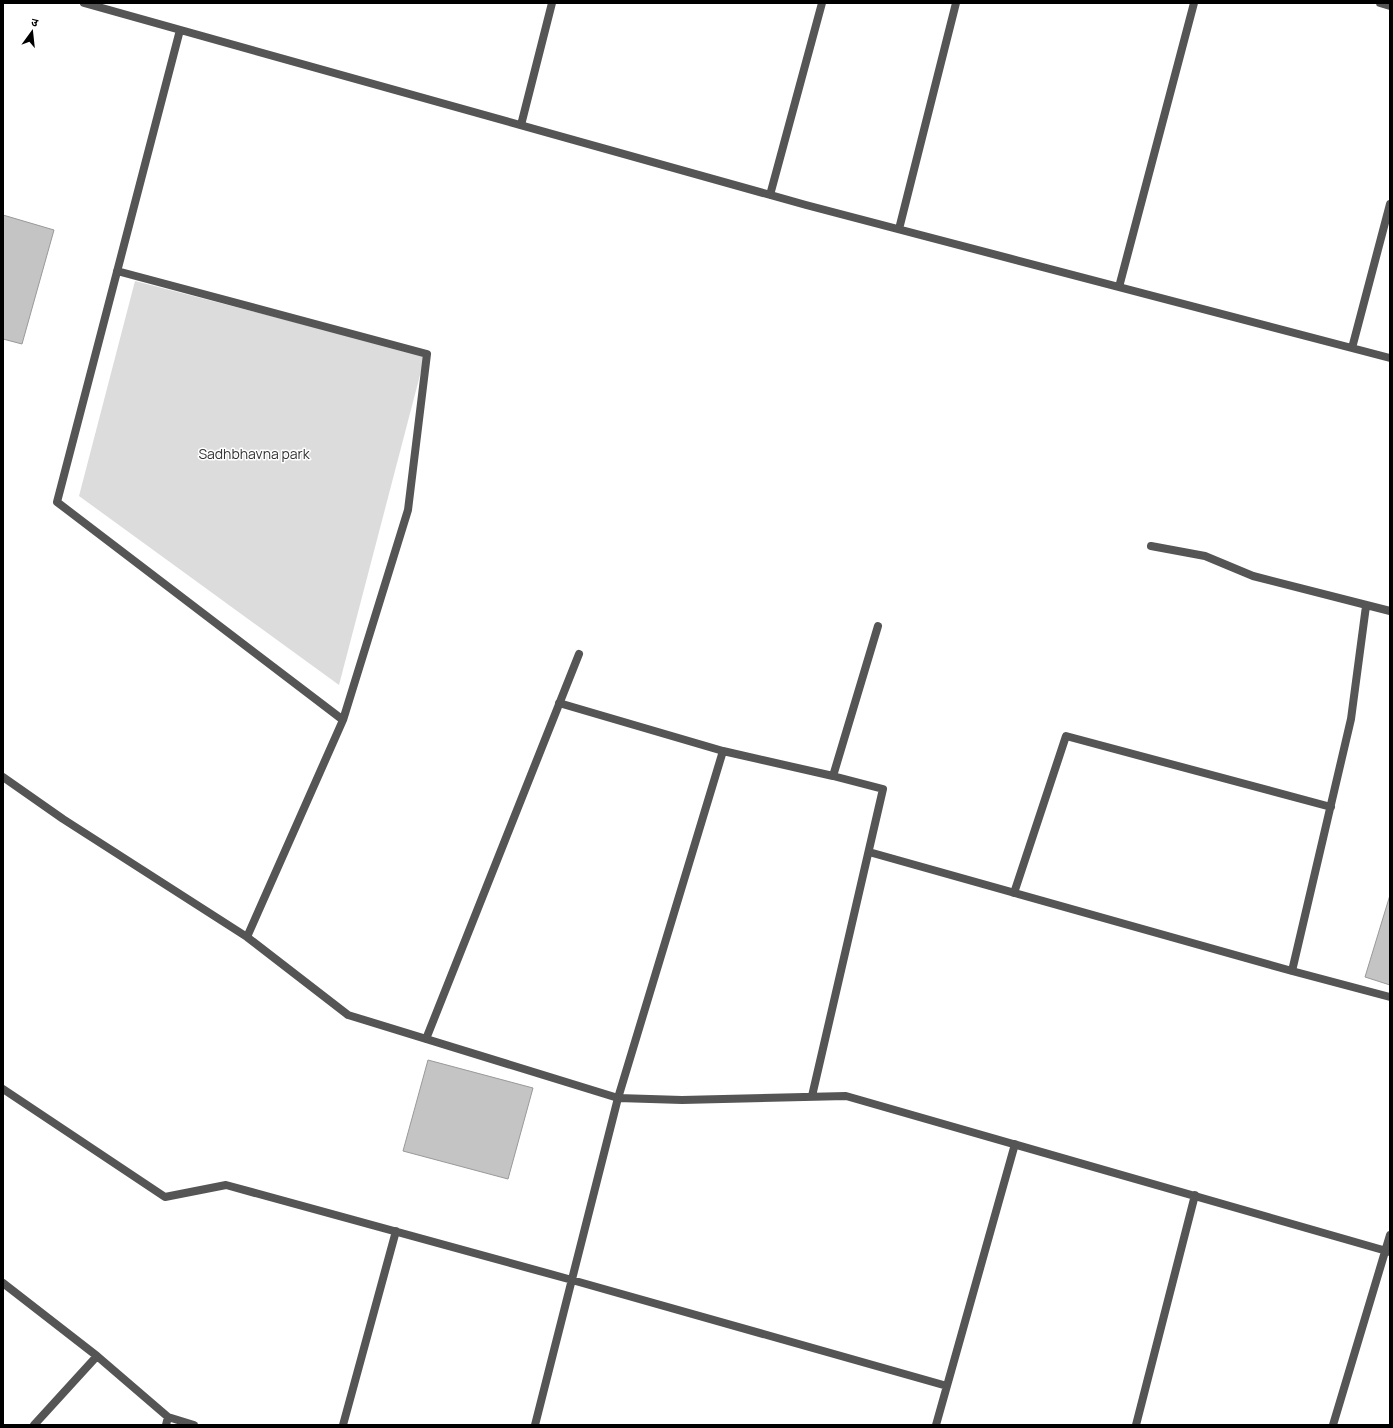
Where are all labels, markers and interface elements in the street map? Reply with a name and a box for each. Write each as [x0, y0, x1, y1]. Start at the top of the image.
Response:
north arrow [12, 12, 52, 52]
text: उ [30, 14, 40, 30]
park label: Sadhbhavna park [198, 444, 311, 463]

